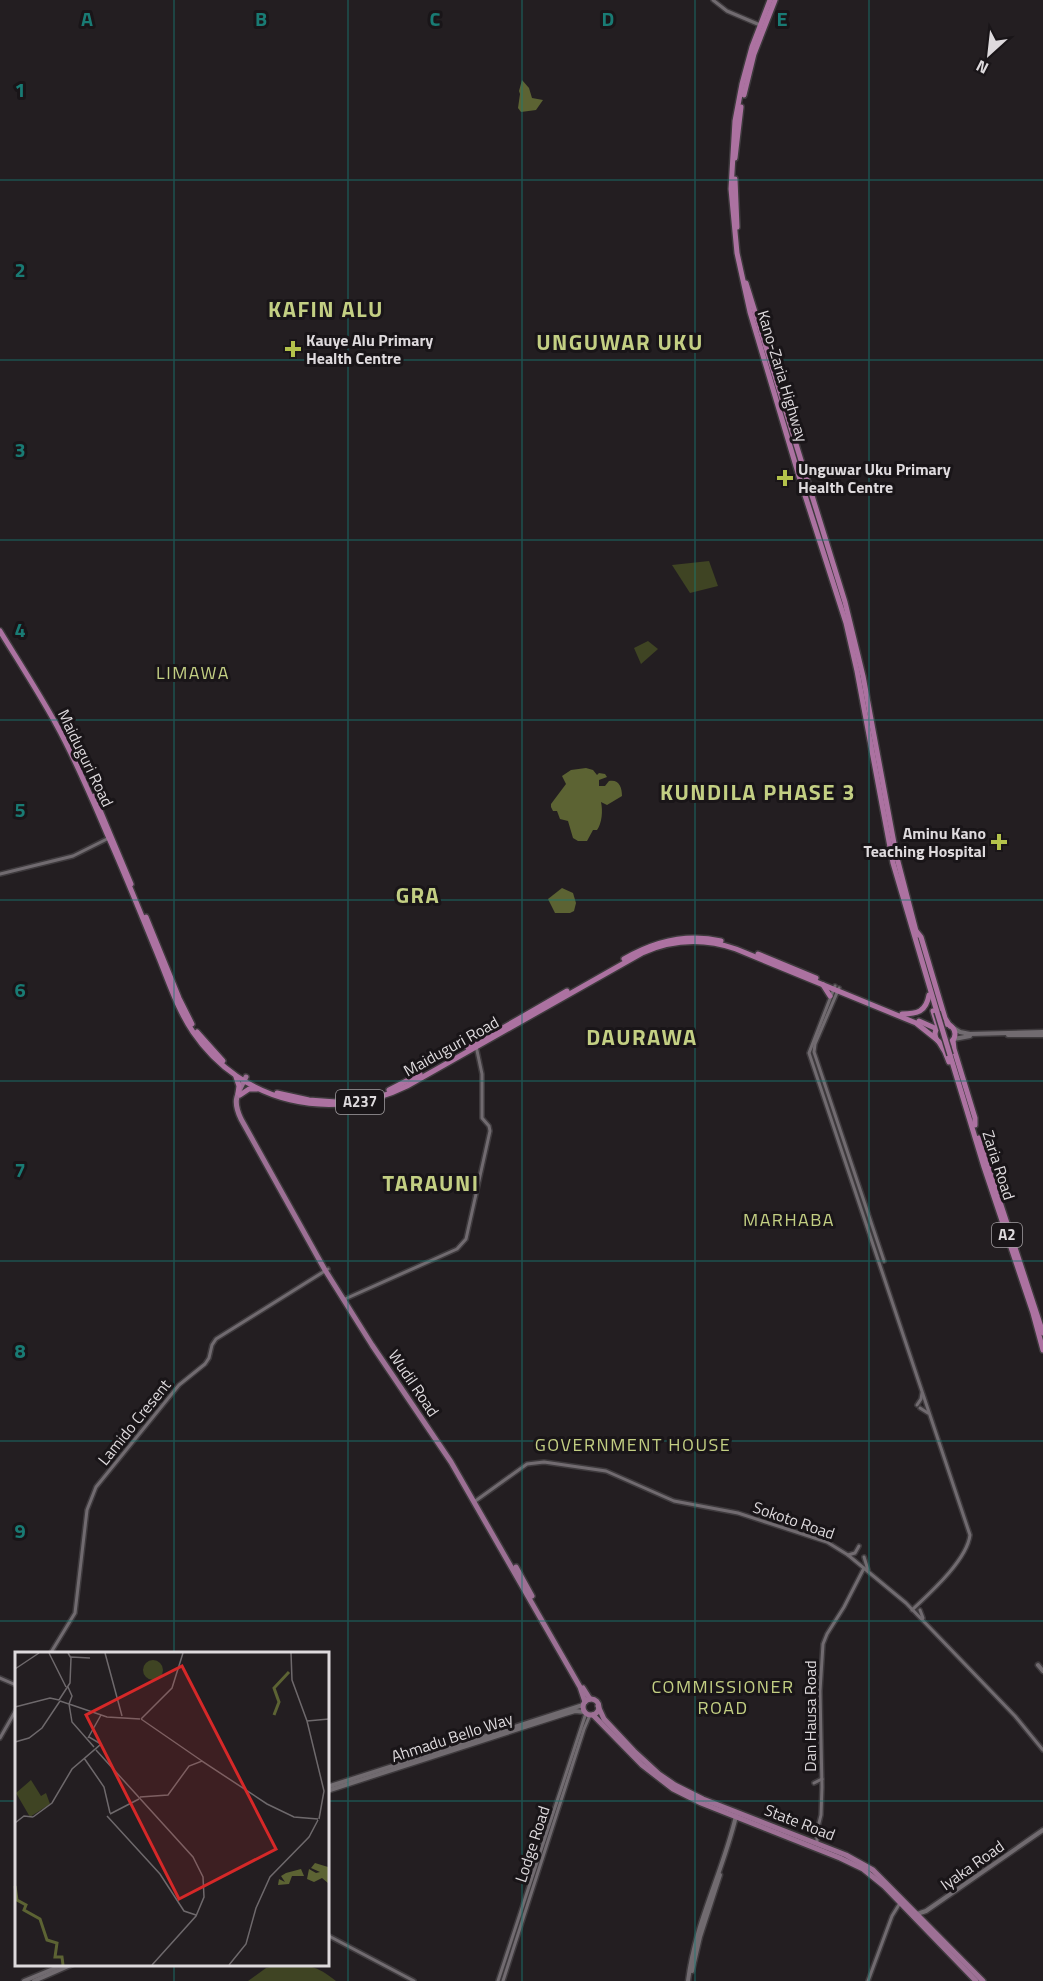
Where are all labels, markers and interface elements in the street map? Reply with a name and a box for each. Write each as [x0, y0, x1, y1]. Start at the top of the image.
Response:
text: A [81, 3, 93, 34]
text: B [255, 3, 267, 34]
text: C [430, 3, 441, 34]
text: D [602, 3, 614, 34]
text: E [776, 3, 788, 34]
north arrow [959, 24, 1019, 84]
text: N [972, 54, 993, 81]
text: 1 [14, 74, 26, 105]
text: 2 [14, 254, 26, 285]
district label: KAFIN ALU [268, 292, 384, 326]
street label: Kano-Zaria Highway [752, 307, 815, 445]
district label: UNGUWAR UKU [536, 325, 704, 359]
place label: Kauye Alu Primary Health Centre [306, 328, 433, 370]
marker: Kauye Alu Primary Health Centre [284, 340, 302, 358]
text: 3 [14, 434, 26, 465]
place label: Unguwar Uku Primary Health Centre [798, 457, 951, 499]
marker: Unguwar Uku Primary Health Centre [776, 469, 794, 487]
text: 4 [14, 614, 26, 645]
district label: LIMAWA [156, 659, 230, 686]
street label: Maiduguri Road [52, 705, 120, 811]
district label: KUNDILA PHASE 3 [660, 775, 856, 809]
text: 5 [14, 794, 26, 825]
place label: Aminu Kano Teaching Hospital [863, 821, 986, 863]
marker: Aminu Kano Teaching Hospital [990, 833, 1008, 851]
district label: GRA [396, 878, 440, 912]
text: 6 [14, 974, 26, 1005]
street label: Maiduguri Road [399, 1010, 503, 1082]
district label: DAURAWA [586, 1020, 698, 1054]
road number: A237 [336, 1090, 384, 1114]
street label: Zaria Road [976, 1127, 1022, 1203]
text: 7 [14, 1154, 26, 1185]
district label: TARAUNI [382, 1166, 480, 1200]
district label: MARHABA [743, 1206, 835, 1233]
road number: A2 [992, 1223, 1022, 1247]
text: 8 [14, 1335, 26, 1366]
street label: Wudil Road [383, 1345, 445, 1421]
street label: Lamido Cresent [92, 1373, 177, 1470]
district label: GOVERNMENT HOUSE [535, 1431, 731, 1458]
street label: Sokoto Road [750, 1495, 838, 1545]
text: 9 [14, 1515, 26, 1546]
inset map [15, 1652, 328, 1966]
street label: Dan Hausa Road [798, 1660, 822, 1772]
district label: COMMISSIONER ROAD [651, 1673, 795, 1721]
street label: Ahmadu Bello Way [388, 1706, 516, 1768]
street label: State Road [761, 1798, 839, 1846]
street label: Lodge Road [508, 1803, 556, 1885]
street label: Iyaka Road [935, 1834, 1009, 1896]

